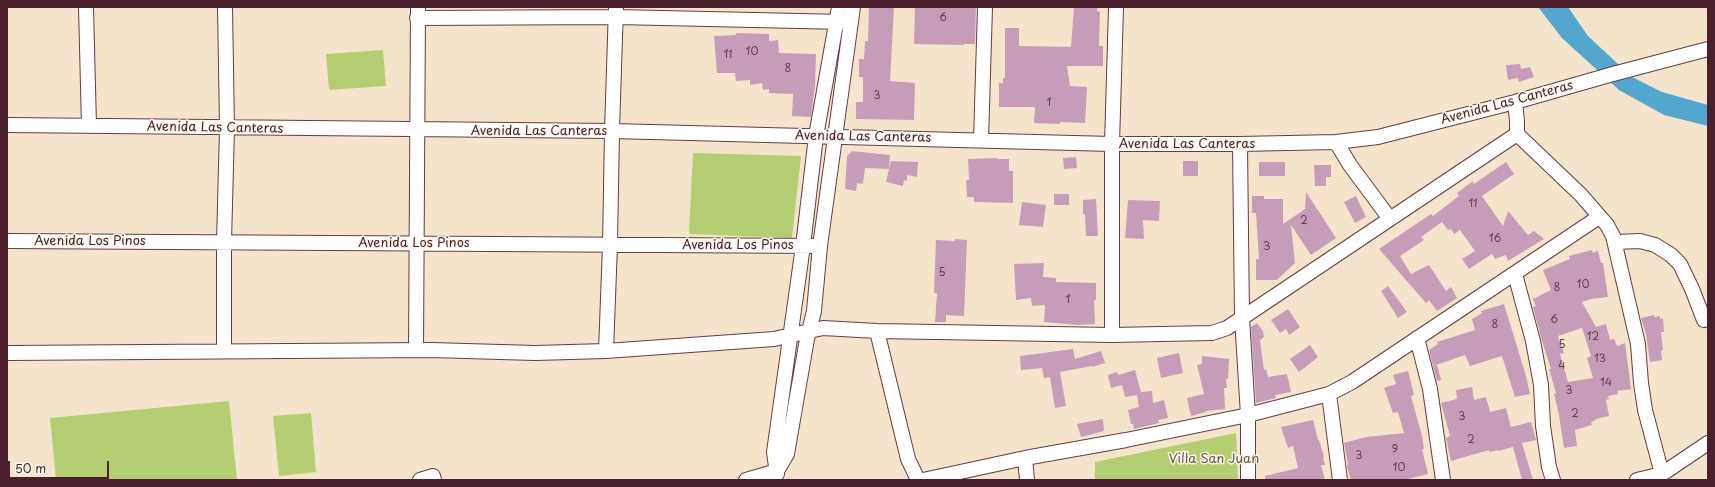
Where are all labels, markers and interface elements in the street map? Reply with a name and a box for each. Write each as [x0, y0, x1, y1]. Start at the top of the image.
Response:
house number: 6 [939, 11, 947, 25]
house number: 10 [746, 45, 758, 59]
house number: 11 [723, 48, 733, 62]
house number: 8 [785, 62, 791, 76]
street label: Avenida Las Canteras [1439, 78, 1575, 128]
house number: 3 [873, 89, 881, 103]
house number: 1 [1047, 96, 1051, 110]
street label: Avenida Las Canteras [147, 119, 283, 137]
street label: Avenida Las Canteras [471, 123, 607, 139]
street label: Avenida Las Canteras [795, 128, 931, 146]
street label: Avenida Las Canteras [1119, 136, 1255, 152]
house number: 11 [1468, 197, 1478, 211]
house number: 2 [1300, 214, 1308, 228]
house number: 16 [1489, 232, 1501, 246]
street label: Avenida Los Pinos [34, 233, 146, 249]
street label: Avenida Los Pinos [358, 235, 470, 251]
street label: Avenida Los Pinos [682, 237, 794, 253]
house number: 3 [1263, 240, 1271, 254]
house number: 5 [938, 266, 946, 280]
house number: 10 [1577, 278, 1589, 292]
house number: 8 [1554, 281, 1560, 295]
house number: 1 [1066, 293, 1070, 307]
house number: 6 [1550, 313, 1558, 327]
house number: 8 [1492, 318, 1498, 332]
house number: 12 [1587, 330, 1599, 344]
house number: 5 [1558, 338, 1566, 352]
house number: 13 [1594, 352, 1606, 366]
house number: 4 [1558, 359, 1566, 373]
house number: 14 [1600, 376, 1612, 390]
house number: 3 [1565, 384, 1573, 398]
house number: 2 [1571, 407, 1579, 421]
house number: 3 [1458, 410, 1466, 424]
house number: 2 [1467, 433, 1475, 447]
house number: 9 [1392, 443, 1398, 457]
house number: 3 [1355, 449, 1363, 463]
park label: Villa San Juan [1169, 451, 1259, 467]
scale bar [10, 453, 111, 479]
text: 50 m [15, 459, 46, 477]
house number: 10 [1393, 461, 1405, 475]

